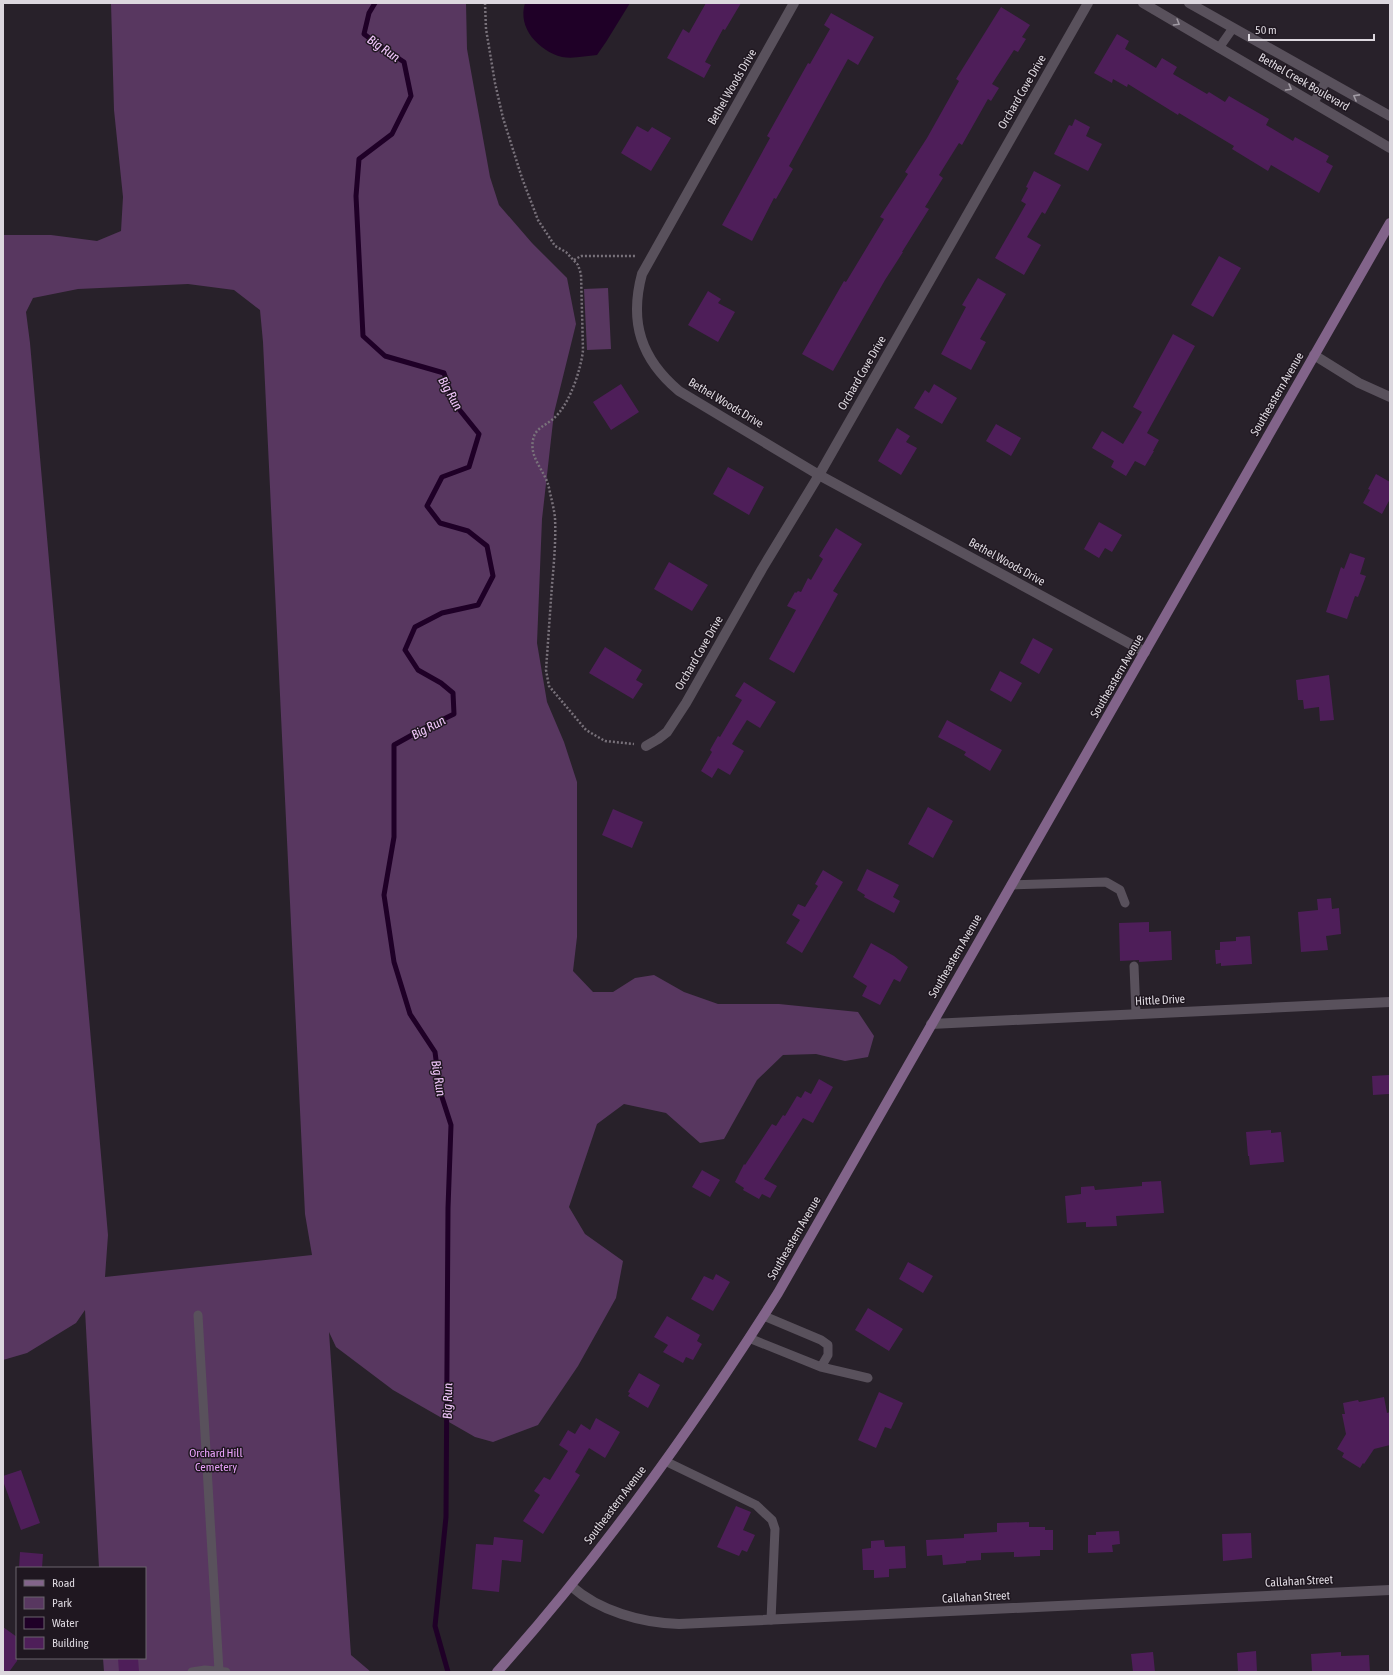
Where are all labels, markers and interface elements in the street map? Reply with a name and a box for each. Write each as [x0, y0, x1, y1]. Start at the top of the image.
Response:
scale bar [1249, 16, 1374, 42]
one-way arrow [1173, 18, 1180, 25]
text: 50 m [1255, 23, 1277, 37]
water label: Big Run [365, 32, 403, 65]
street label: Bethel Woods Drive [705, 47, 759, 127]
street label: Bethel Creek Boulevard [1256, 50, 1352, 114]
street label: Orchard Cove Drive [995, 52, 1049, 132]
one-way arrow [1285, 84, 1292, 91]
one-way arrow [1353, 95, 1360, 102]
street label: Orchard Cove Drive [835, 333, 889, 413]
street label: Southeastern Avenue [1247, 350, 1307, 438]
water label: Big Run [435, 374, 466, 413]
street label: Bethel Woods Drive [686, 375, 766, 431]
street label: Bethel Woods Drive [966, 535, 1048, 589]
street label: Orchard Cove Drive [672, 613, 726, 693]
street label: Southeastern Avenue [1087, 632, 1147, 720]
water label: Big Run [409, 712, 448, 742]
street label: Southeastern Avenue [925, 912, 985, 1000]
street label: Hittle Drive [1135, 992, 1185, 1008]
water label: Big Run [428, 1059, 449, 1098]
street label: Southeastern Avenue [764, 1194, 824, 1282]
water label: Big Run [440, 1382, 455, 1419]
park label: Orchard Hill Cemetery [189, 1446, 243, 1474]
street label: Southeastern Avenue [581, 1463, 649, 1547]
legend [16, 1567, 146, 1659]
street label: Callahan Street [1265, 1572, 1334, 1590]
text: Road [52, 1576, 75, 1590]
street label: Callahan Street [942, 1588, 1011, 1606]
text: Park [52, 1596, 73, 1610]
text: Water [52, 1616, 79, 1630]
text: Building [52, 1636, 90, 1650]

